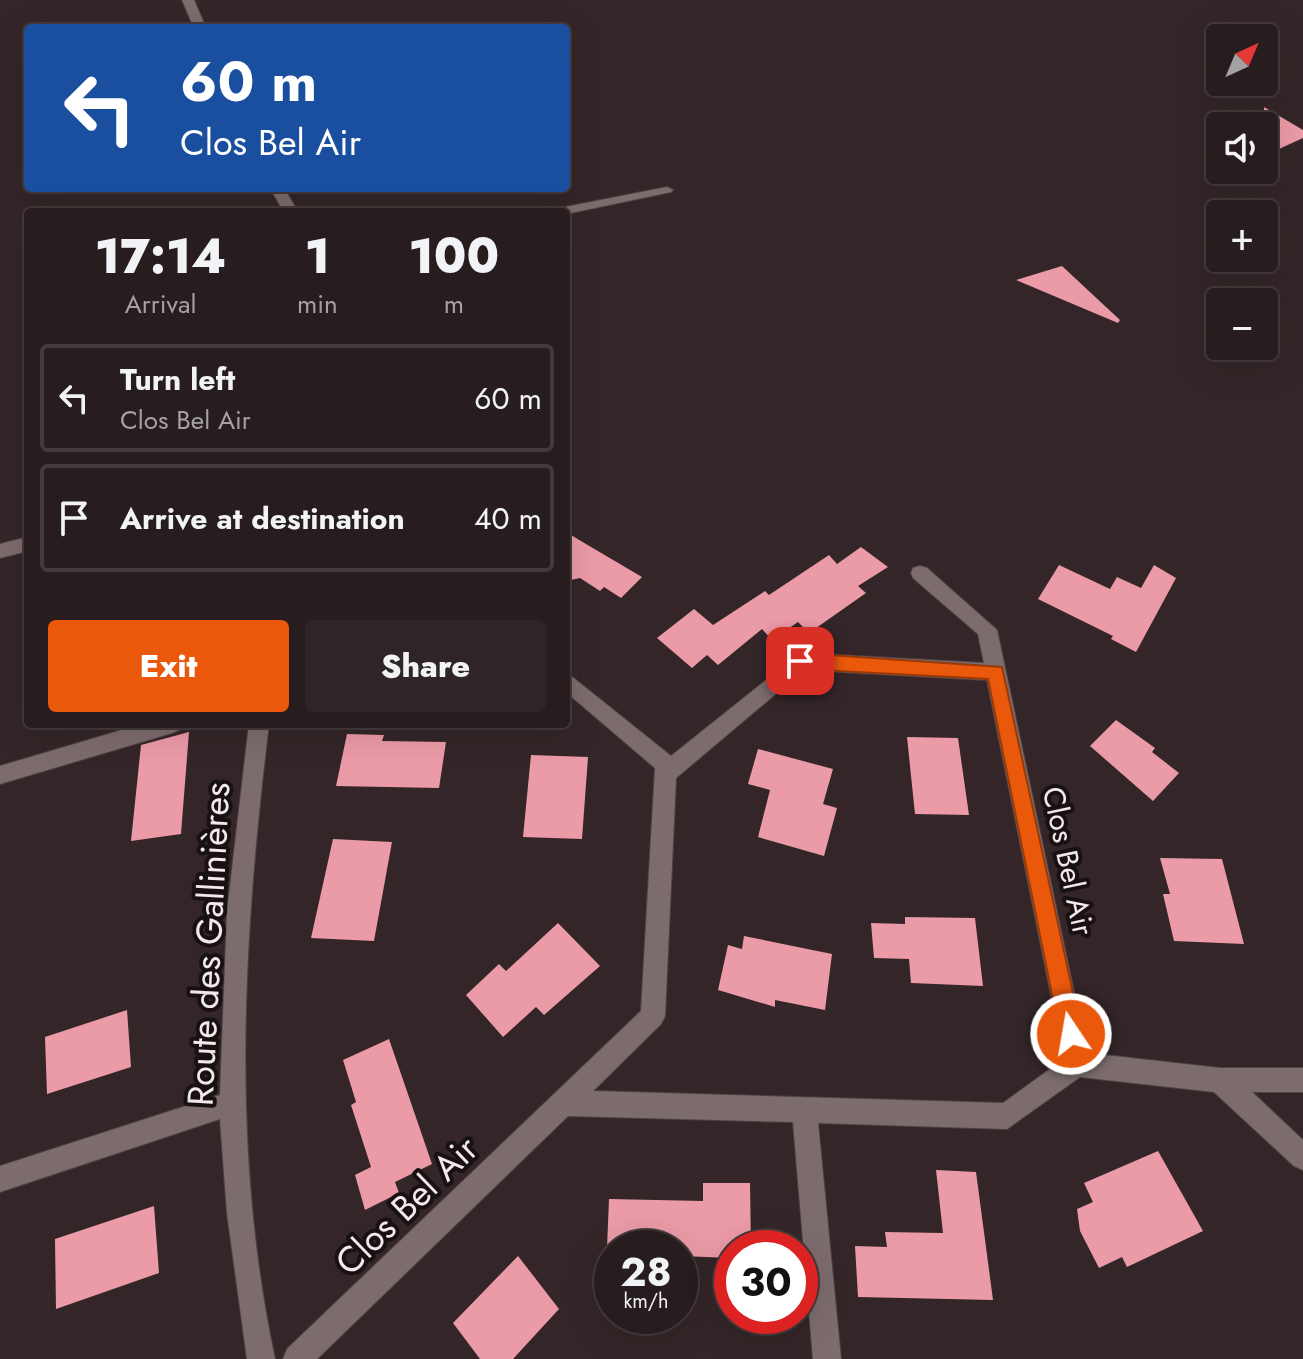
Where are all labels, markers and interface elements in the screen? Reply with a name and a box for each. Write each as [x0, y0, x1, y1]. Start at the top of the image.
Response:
north arrow [1206, 24, 1278, 96]
map controls [1206, 24, 1278, 360]
text: 60 m [180, 41, 317, 122]
icon: left [48, 56, 152, 160]
button: sound [1206, 112, 1278, 184]
text: Clos Bel Air [180, 116, 361, 168]
button: + [1206, 200, 1278, 272]
text: 17:14 [95, 222, 226, 291]
text: 1 [305, 222, 330, 291]
text: 100 [409, 222, 499, 291]
text: Arrival [125, 285, 196, 323]
text: min [297, 285, 338, 323]
text: m [444, 285, 464, 323]
button: − [1206, 288, 1278, 360]
text: Turn left [120, 358, 235, 401]
icon: left [52, 376, 96, 420]
text: 60 m [474, 377, 542, 420]
text: Clos Bel Air [120, 401, 251, 439]
icon: arrive [52, 496, 96, 540]
text: Arrive at destination [120, 497, 405, 540]
text: 40 m [474, 497, 542, 540]
button: Exit [48, 620, 289, 712]
button: Share [305, 620, 546, 712]
pin [766, 627, 834, 695]
icon: arrive [778, 639, 822, 683]
street label: Route des Gallinières [174, 781, 242, 1107]
street label: Clos Bel Air [1032, 783, 1105, 940]
position arrow [1029, 992, 1113, 1076]
street label: Clos Bel Air [323, 1123, 490, 1287]
speed limit sign: 30 [714, 1230, 818, 1334]
text: 28 [620, 1243, 672, 1301]
text: km/h [623, 1287, 669, 1316]

